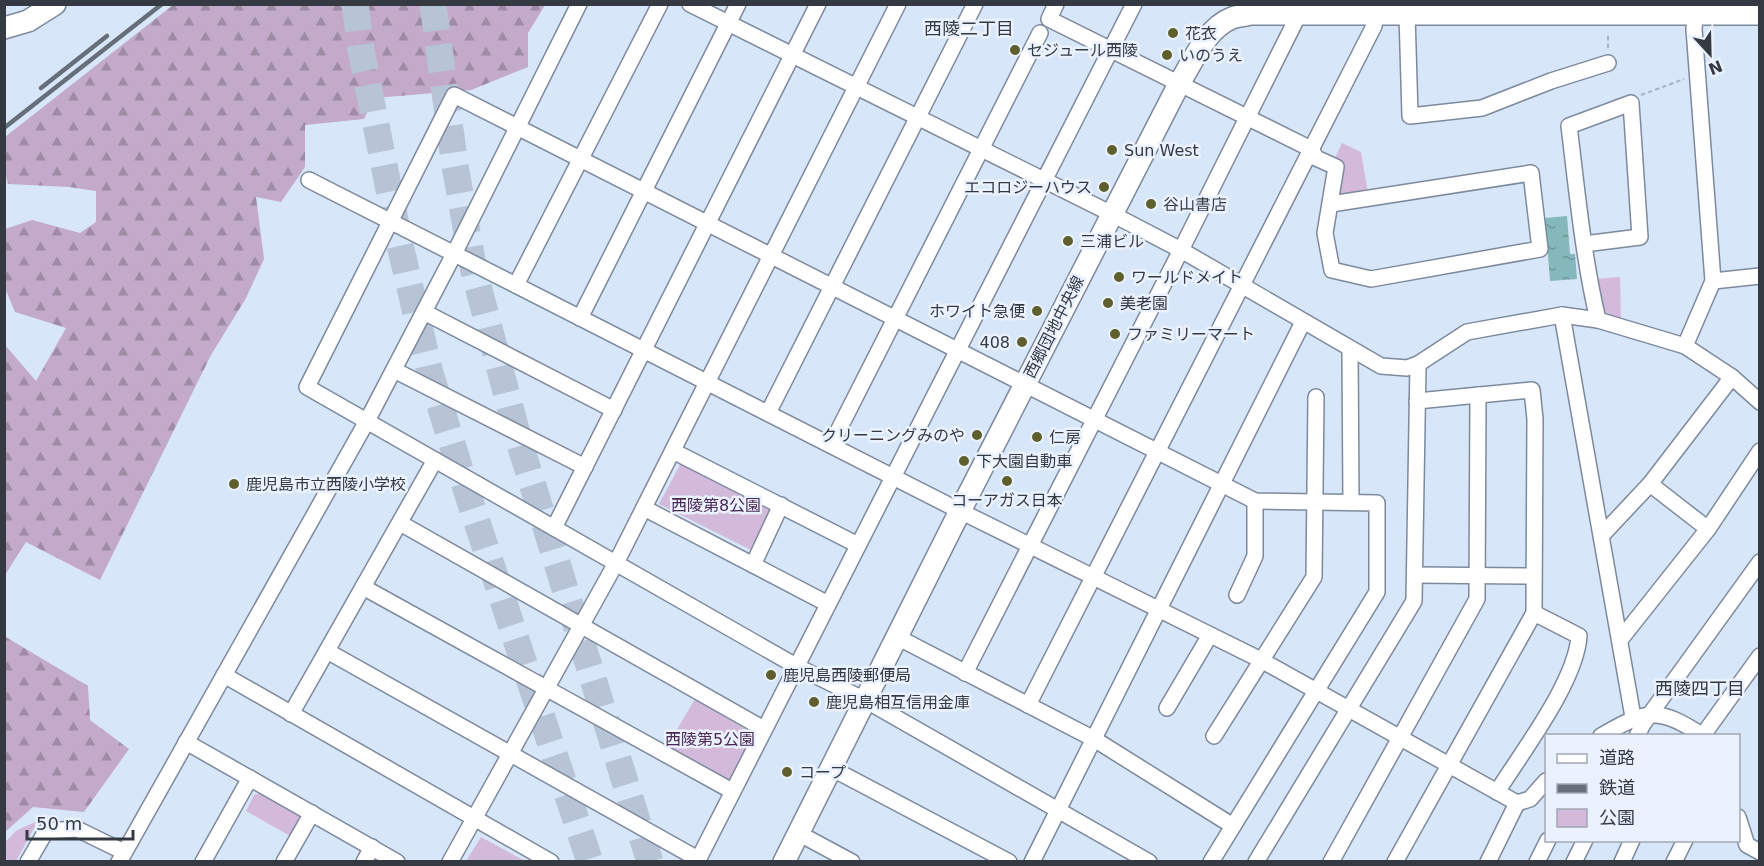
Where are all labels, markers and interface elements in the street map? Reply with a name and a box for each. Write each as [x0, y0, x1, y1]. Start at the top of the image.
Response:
district label: 西陵二丁目 [924, 18, 1014, 39]
place label: 花衣 [1185, 24, 1217, 43]
north arrow [1680, 24, 1740, 84]
marker: 花衣 [1166, 26, 1180, 40]
place label: セジュール西陵 [1027, 41, 1138, 60]
marker: セジュール西陵 [1008, 43, 1022, 57]
place label: いのうえ [1179, 46, 1243, 65]
marker: いのうえ [1160, 48, 1174, 62]
text: N [1706, 56, 1725, 79]
place label: Sun West [1124, 141, 1199, 160]
marker: Sun West [1105, 143, 1119, 157]
place label: エコロジーハウス [964, 178, 1092, 197]
marker: エコロジーハウス [1097, 180, 1111, 194]
place label: 谷山書店 [1163, 195, 1227, 214]
marker: 谷山書店 [1144, 197, 1158, 211]
place label: 三浦ビル [1080, 232, 1144, 251]
marker: 三浦ビル [1061, 234, 1075, 248]
place label: ワールドメイト [1131, 268, 1243, 287]
marker: ワールドメイト [1112, 270, 1126, 284]
street label: 西郷団地中央線 [1020, 273, 1088, 381]
place label: 美老園 [1120, 294, 1168, 313]
marker: 美老園 [1101, 296, 1115, 310]
place label: ホワイト急便 [929, 302, 1025, 321]
marker: ホワイト急便 [1030, 304, 1044, 318]
place label: ファミリーマート [1127, 325, 1255, 344]
marker: ファミリーマート [1108, 327, 1122, 341]
place label: 408 [979, 333, 1010, 352]
marker: 408 [1015, 335, 1029, 349]
place label: クリーニングみのや [821, 426, 965, 445]
marker: クリーニングみのや [970, 428, 984, 442]
place label: 仁房 [1049, 428, 1081, 447]
marker: 仁房 [1030, 430, 1044, 444]
place label: 下大園自動車 [976, 452, 1072, 471]
marker: 下大園自動車 [957, 454, 971, 468]
marker: コーアガス日本 [1000, 474, 1014, 488]
place label: 鹿児島市立西陵小学校 [246, 475, 406, 494]
marker: 鹿児島市立西陵小学校 [227, 477, 241, 491]
place label: コーアガス日本 [951, 491, 1063, 510]
park label: 西陵第8公園 [671, 496, 761, 515]
place label: 鹿児島西陵郵便局 [783, 666, 911, 685]
marker: 鹿児島西陵郵便局 [764, 668, 778, 682]
district label: 西陵四丁目 [1655, 678, 1745, 699]
place label: 鹿児島相互信用金庫 [826, 693, 970, 712]
marker: 鹿児島相互信用金庫 [807, 695, 821, 709]
park label: 西陵第5公園 [665, 730, 755, 749]
legend [1545, 734, 1740, 842]
text: 道路 [1599, 747, 1635, 768]
place label: コープ [799, 763, 846, 782]
marker: コープ [780, 765, 794, 779]
text: 鉄道 [1599, 777, 1635, 798]
scale bar [27, 803, 134, 841]
text: 公園 [1599, 807, 1635, 828]
text: 50 m [36, 813, 82, 834]

